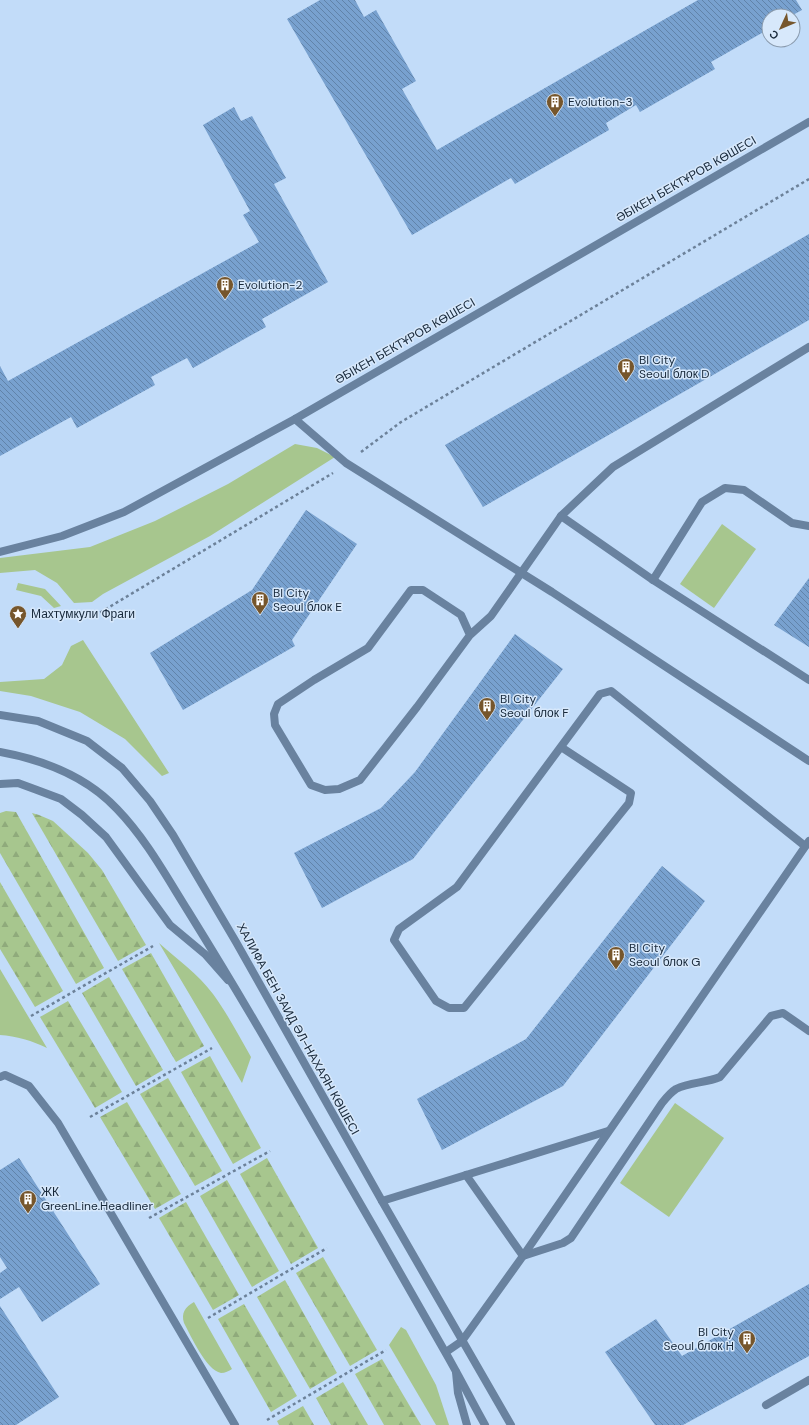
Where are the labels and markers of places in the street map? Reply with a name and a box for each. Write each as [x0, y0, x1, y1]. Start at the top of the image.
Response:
building icon: Evolution-3 [545, 92, 565, 117]
place label: Evolution-3 [568, 94, 633, 110]
building icon: Evolution-2 [215, 275, 235, 300]
place label: Evolution-2 [238, 277, 303, 293]
place label: BI City Seoul блок D [639, 352, 709, 382]
building icon: BI City Seoul блок D [616, 357, 636, 382]
place label: BI City Seoul блок E [273, 585, 342, 615]
building icon: BI City Seoul блок E [250, 590, 270, 615]
place icon: Махтумкули Фраги [8, 604, 28, 629]
place label: Махтумкули Фраги [31, 606, 135, 622]
place label: BI City Seoul блок F [500, 691, 569, 721]
building icon: BI City Seoul блок F [477, 696, 497, 721]
place label: BI City Seoul блок G [629, 940, 700, 970]
building icon: BI City Seoul блок G [606, 945, 626, 970]
place label: ЖК GreenLine.Headliner [41, 1184, 153, 1214]
building icon: ЖК GreenLine.Headliner [18, 1189, 38, 1214]
place label: BI City Seoul блок H [664, 1324, 734, 1354]
building icon: BI City Seoul блок H [737, 1329, 757, 1354]

